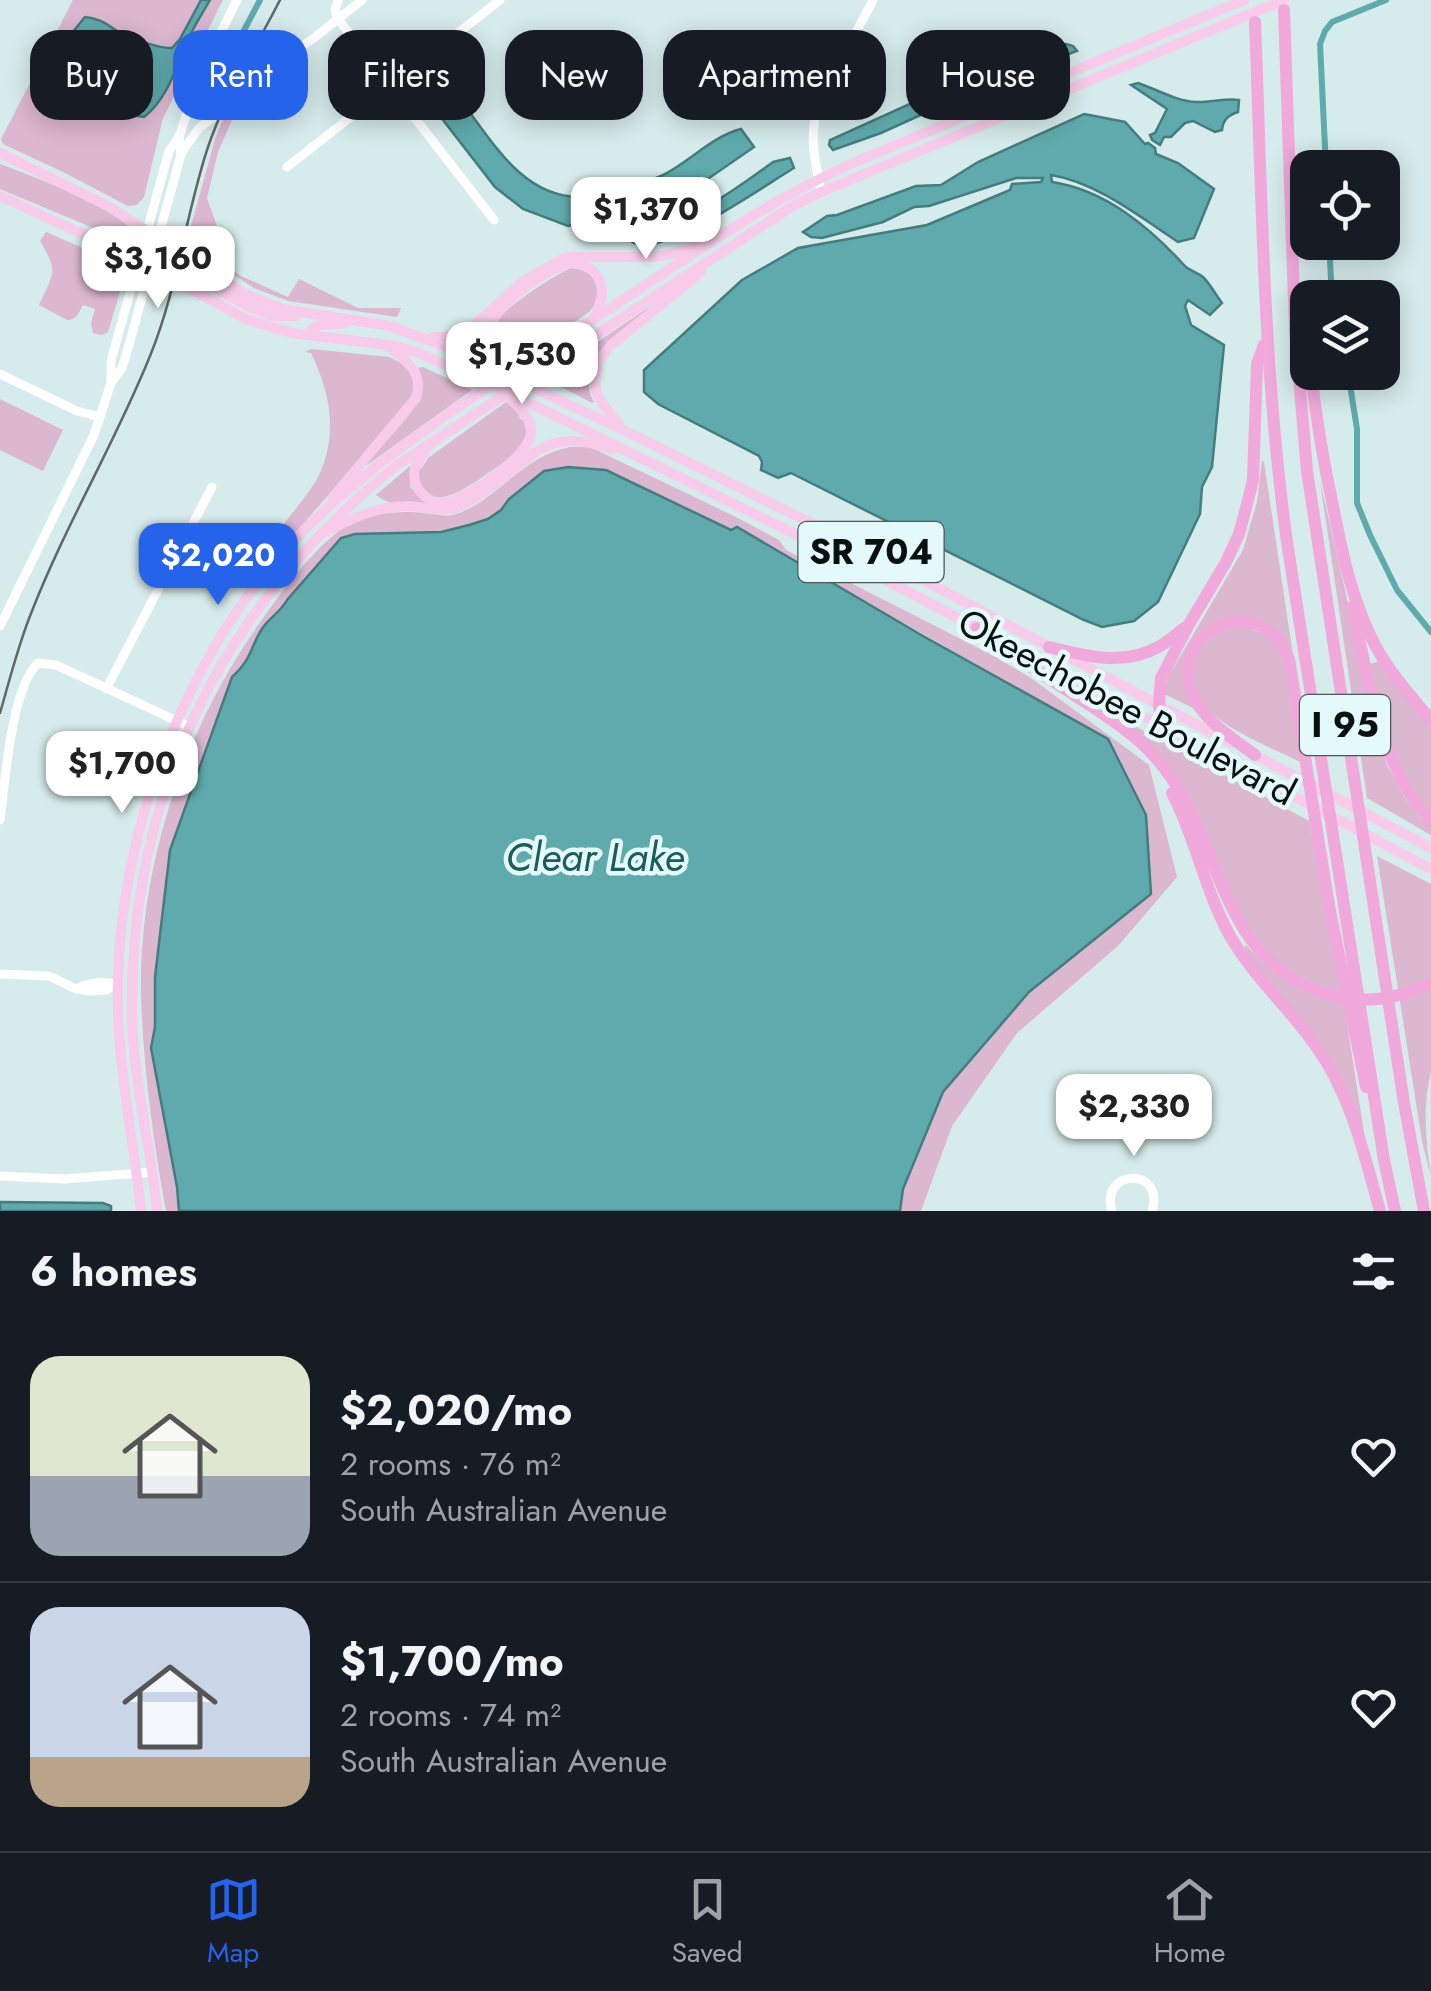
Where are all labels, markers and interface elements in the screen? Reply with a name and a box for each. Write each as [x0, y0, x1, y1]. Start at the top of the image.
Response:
chip: Buy [30, 30, 153, 120]
chip: Rent [173, 30, 308, 120]
chip: Filters [328, 30, 485, 120]
chip: New [505, 30, 643, 120]
chip: Apartment [663, 30, 886, 120]
chip: House [906, 30, 1070, 120]
map controls [1290, 150, 1400, 390]
button: locate [1290, 150, 1400, 260]
pin: $1,370 [565, 177, 727, 262]
text: $1,370 [593, 186, 699, 232]
pin: $3,160 [77, 226, 239, 311]
text: $3,160 [104, 235, 212, 281]
button: layers [1290, 280, 1400, 390]
pin: $1,530 [441, 322, 603, 407]
text: $1,530 [468, 331, 576, 377]
road number: SR 704 [798, 522, 944, 582]
pin: $2,020 [137, 523, 299, 608]
text: $2,020 [161, 532, 275, 578]
street label: Okeechobee Boulevard [948, 594, 1306, 819]
road number: I 95 [1300, 695, 1390, 755]
pin: $1,700 [41, 731, 203, 816]
text: $1,700 [68, 740, 176, 786]
water label: Clear Lake [505, 828, 685, 886]
pin: $2,330 [1053, 1074, 1215, 1159]
text: $2,330 [1078, 1083, 1190, 1129]
text: 6 homes [30, 1241, 197, 1302]
icon: filters [1346, 1244, 1401, 1299]
text: $2,020/mo [340, 1380, 572, 1441]
icon: home [110, 1396, 230, 1516]
icon: heart [1346, 1429, 1401, 1484]
text: 2 rooms · 76 m² [340, 1441, 561, 1487]
text: South Australian Avenue [340, 1487, 667, 1533]
text: $1,700/mo [340, 1631, 564, 1692]
icon: home [110, 1647, 230, 1767]
icon: heart [1346, 1680, 1401, 1735]
text: 2 rooms · 74 m² [340, 1692, 561, 1738]
text: South Australian Avenue [340, 1738, 667, 1784]
tab: Map [206, 1872, 261, 1973]
tab: Saved [672, 1872, 743, 1973]
tab: Home [1154, 1872, 1225, 1973]

